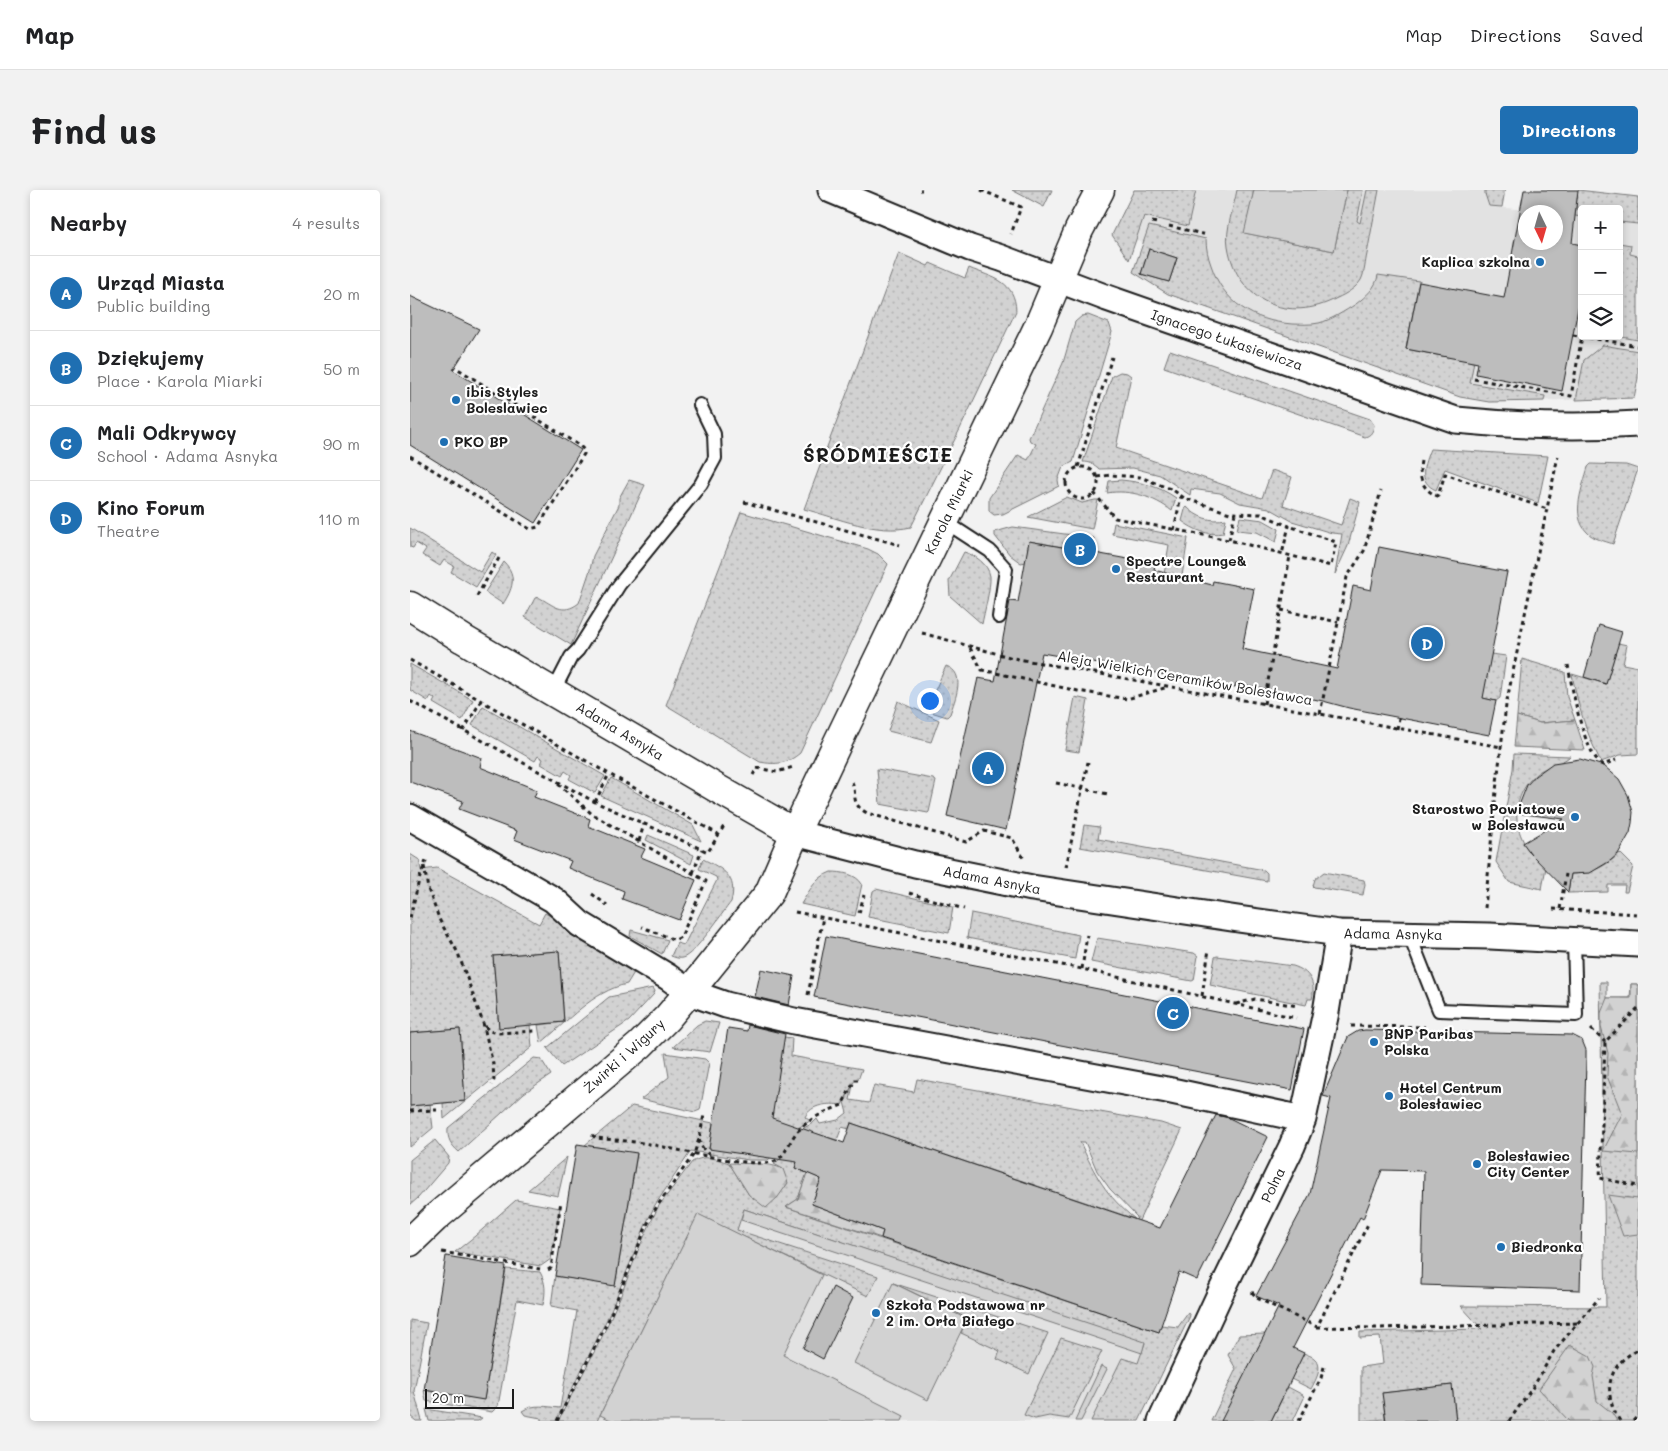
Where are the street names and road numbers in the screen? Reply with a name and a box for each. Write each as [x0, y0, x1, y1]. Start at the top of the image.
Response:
street label: Ignacego Łukasiewicza [1149, 305, 1306, 374]
street label: Karola Miarki [920, 466, 977, 557]
street label: Aleja Wielkich Ceramików Bolesławca [1056, 646, 1314, 709]
street label: Adama Asnyka [573, 697, 668, 764]
street label: Adama Asnyka [942, 861, 1043, 898]
street label: Adama Asnyka [1343, 923, 1443, 944]
street label: Żwirki i Wigury [579, 1014, 668, 1097]
street label: Polna [1256, 1164, 1289, 1206]

